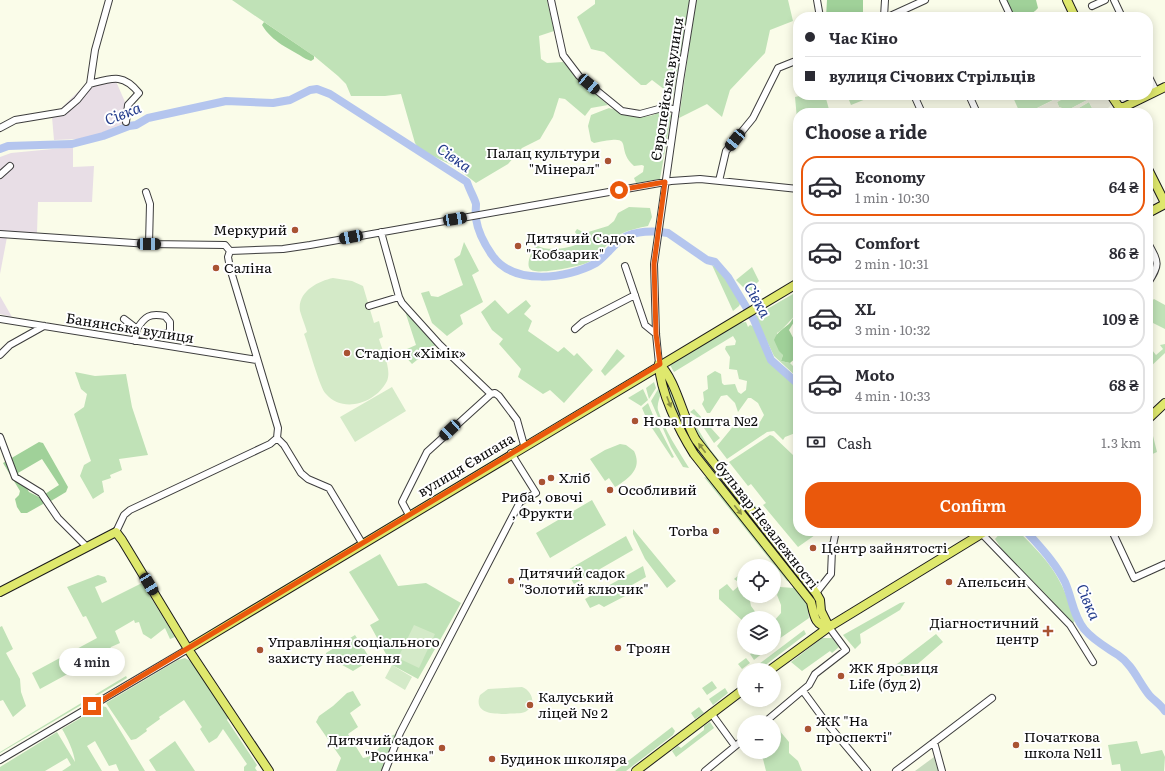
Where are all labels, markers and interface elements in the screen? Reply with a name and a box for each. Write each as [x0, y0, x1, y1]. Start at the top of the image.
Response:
street label: Європейська вулиця [645, 16, 687, 162]
text: Час Кіно [829, 26, 898, 49]
text: вулиця Січових Стрільців [829, 64, 1036, 87]
car [576, 72, 602, 96]
water label: Сівка [101, 95, 145, 130]
text: Choose a ride [805, 118, 927, 145]
car [723, 127, 747, 153]
water label: Сівка [433, 137, 477, 177]
place label: Палац культури "Мінерал" [486, 142, 600, 178]
marker: Палац культури "Мінерал" [603, 156, 613, 166]
text: Economy [855, 165, 925, 188]
icon: car [807, 168, 843, 204]
text: 64 ₴ [1109, 175, 1139, 198]
route start [610, 181, 628, 199]
text: 1 min · 10:30 [855, 188, 930, 207]
car [442, 211, 468, 227]
place label: Меркурий [213, 219, 287, 239]
marker: Меркурий [290, 225, 300, 235]
place label: Дитячий Садок "Кобзарик" [526, 227, 636, 263]
car [338, 229, 364, 245]
text: Comfort [855, 231, 920, 254]
icon: car [807, 234, 843, 270]
car [137, 238, 161, 250]
marker: Дитячий Садок "Кобзарик" [513, 241, 523, 251]
text: 86 ₴ [1109, 241, 1139, 264]
text: 2 min · 10:31 [855, 254, 929, 273]
place label: Саліна [224, 257, 272, 277]
marker: Саліна [211, 263, 221, 273]
water label: Сівка [739, 277, 778, 322]
text: XL [855, 297, 876, 320]
icon: car [807, 300, 843, 336]
street label: Банянська вулиця [65, 307, 196, 347]
text: 109 ₴ [1103, 307, 1139, 330]
text: 3 min · 10:32 [855, 320, 930, 339]
place label: Стадіон «Хімік» [355, 342, 466, 362]
marker: Стадіон «Хімік» [342, 348, 352, 358]
text: Moto [855, 363, 895, 386]
icon: car [807, 366, 843, 402]
text: 68 ₴ [1109, 373, 1139, 396]
text: 4 min · 10:33 [855, 386, 931, 405]
one-way arrow [667, 396, 673, 408]
place label: Нова Пошта №2 [643, 410, 758, 430]
marker: Нова Пошта №2 [630, 416, 640, 426]
car [437, 417, 463, 443]
street label: вулиця Євшана [413, 427, 518, 501]
icon: cash [805, 431, 827, 453]
text: Cash [837, 431, 872, 454]
text: 1.3 km [1101, 433, 1141, 452]
one-way arrow [697, 443, 706, 454]
street label: бульвар Незалежності [711, 456, 824, 593]
place label: Хліб [559, 467, 590, 487]
marker: Хліб [546, 473, 556, 483]
marker: Риба , овочі , Фрукти [537, 477, 547, 487]
place label: Особливий [618, 479, 697, 499]
button: Confirm [805, 482, 1141, 528]
marker: Особливий [605, 485, 615, 495]
place label: Риба , овочі , Фрукти [501, 486, 583, 522]
one-way arrow [734, 505, 743, 516]
place label: Torba [668, 520, 708, 540]
marker: Torba [711, 526, 721, 536]
place label: Центр зайнятості [821, 537, 948, 557]
marker: Центр зайнятості [808, 543, 818, 553]
map controls [737, 559, 781, 759]
button: locate [737, 559, 781, 603]
place label: Дитячий садок "Золотий ключик" [519, 562, 649, 598]
car [138, 571, 160, 597]
place label: Апельсин [957, 571, 1026, 591]
marker: Дитячий садок "Золотий ключик" [506, 576, 516, 586]
marker: Апельсин [944, 577, 954, 587]
water label: Сівка [1071, 580, 1107, 624]
button: layers [737, 611, 781, 655]
place label: Діагностичний центр [930, 612, 1039, 648]
marker: Діагностичний центр [1042, 625, 1054, 637]
place label: Управління соціального захисту населення [268, 631, 440, 667]
place label: Троян [626, 637, 670, 657]
marker: Троян [613, 643, 623, 653]
marker: Управління соціального захисту населення [255, 645, 265, 655]
callout: 4 min [59, 648, 125, 676]
text: 4 min [74, 652, 110, 671]
place label: ЖК Яровиця Life (буд 2) [849, 657, 938, 693]
button: + [737, 663, 781, 707]
marker: ЖК Яровиця Life (буд 2) [836, 671, 846, 681]
place label: Калуський ліцей № 2 [538, 686, 614, 722]
route end [83, 697, 101, 715]
marker: Калуський ліцей № 2 [525, 700, 535, 710]
place label: ЖК "На проспекті" [816, 710, 892, 746]
button: − [737, 715, 781, 759]
marker: ЖК "На проспекті" [803, 724, 813, 734]
place label: Початкова школа №11 [1024, 726, 1102, 762]
place label: Дитячий садок "Росинка" [328, 729, 435, 765]
marker: Початкова школа №11 [1011, 740, 1021, 750]
marker: Дитячий садок "Росинка" [437, 743, 447, 753]
place label: Будинок школяра [500, 748, 627, 768]
marker: Будинок школяра [487, 754, 497, 764]

